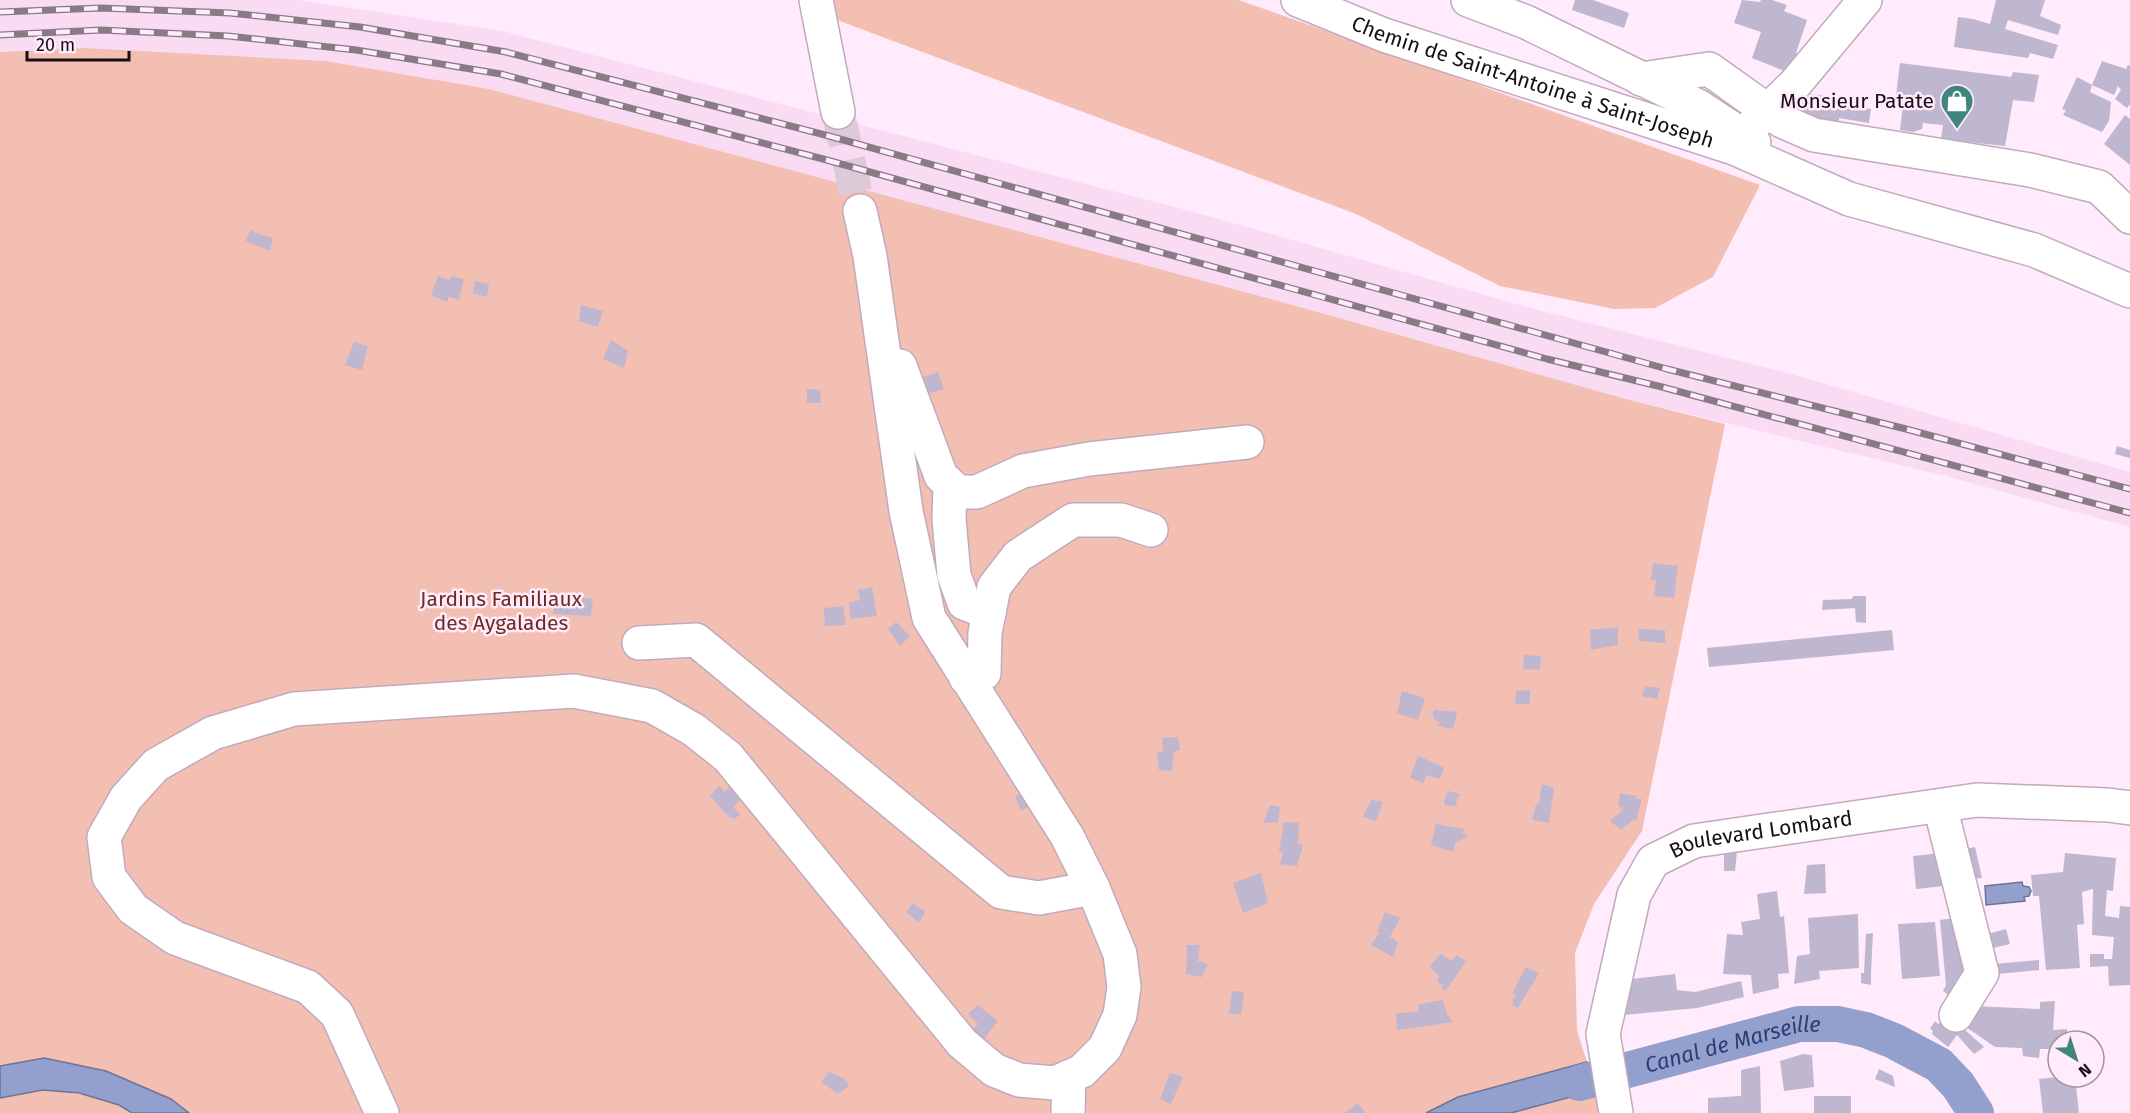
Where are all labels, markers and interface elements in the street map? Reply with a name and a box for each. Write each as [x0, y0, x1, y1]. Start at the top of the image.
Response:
street label: Chemin de Saint-Antoine à Saint-Joseph [1348, 10, 1717, 154]
scale bar [27, 24, 129, 62]
text: 20 m [36, 34, 75, 56]
shop icon: Monsieur Patate [1939, 83, 1975, 130]
place label: Monsieur Patate [1780, 88, 1934, 114]
park label: Jardins Familiaux des Aygalades [420, 586, 583, 636]
street label: Boulevard Lombard [1665, 805, 1854, 864]
water label: Canal de Marseille [1642, 1011, 1821, 1078]
north arrow [2046, 1029, 2106, 1089]
text: N [2075, 1060, 2095, 1081]

